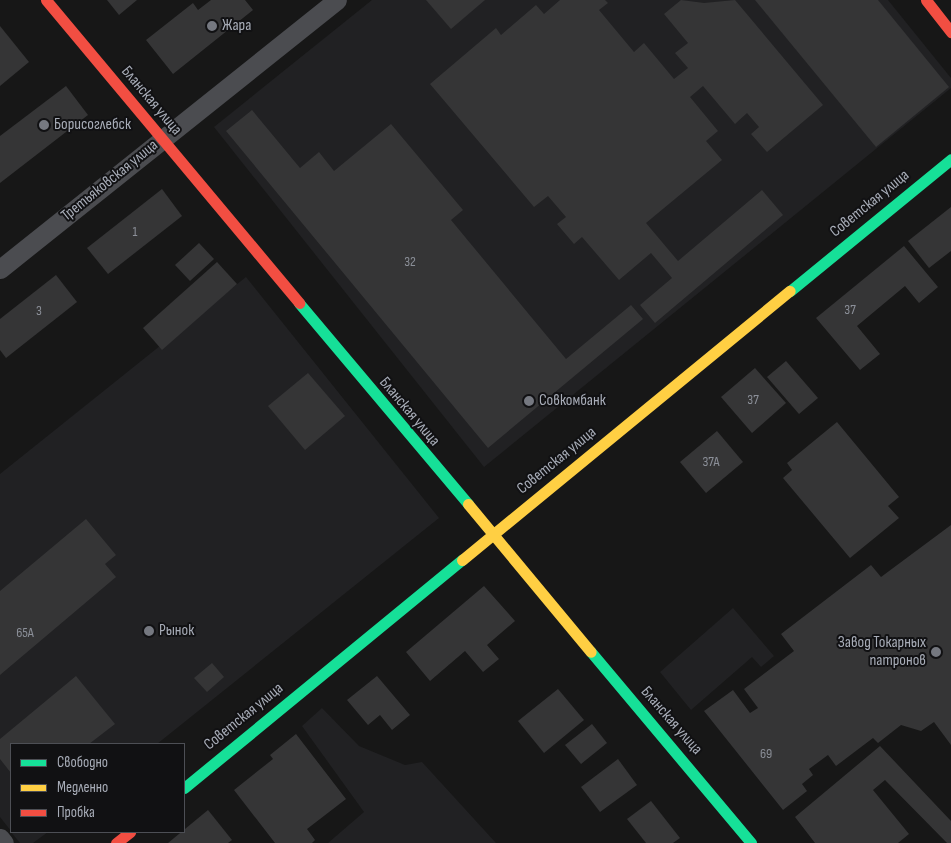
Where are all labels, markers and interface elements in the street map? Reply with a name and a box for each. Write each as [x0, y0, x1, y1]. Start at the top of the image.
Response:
place label: Жара [222, 16, 251, 36]
marker: Жара [206, 20, 218, 32]
street label: Бланская улица [117, 63, 185, 139]
place label: Борисоглебск [54, 115, 131, 135]
marker: Борисоглебск [38, 119, 50, 131]
street label: Третьяковская улица [58, 136, 162, 226]
street label: Советская улица [827, 166, 913, 242]
house number: 1 [133, 224, 137, 240]
house number: 32 [404, 254, 416, 270]
house number: 37 [844, 302, 856, 318]
house number: 3 [36, 303, 42, 319]
street label: Бланская улица [375, 374, 443, 450]
place label: Совкомбанк [539, 391, 606, 411]
house number: 37 [747, 392, 759, 408]
marker: Совкомбанк [523, 395, 535, 407]
street label: Советская улица [514, 423, 600, 499]
house number: 37А [702, 454, 720, 470]
place label: Рынок [159, 621, 194, 641]
house number: 65А [16, 625, 34, 641]
marker: Рынок [143, 625, 155, 637]
place label: Завод Токарных патронов [838, 633, 926, 671]
marker: Завод Токарных патронов [930, 646, 942, 658]
street label: Советская улица [201, 679, 287, 755]
street label: Бланская улица [636, 683, 706, 759]
legend [10, 743, 185, 833]
house number: 69 [760, 746, 772, 762]
text: Свободно [57, 753, 108, 772]
text: Медленно [57, 778, 108, 797]
text: Пробка [57, 803, 95, 822]

